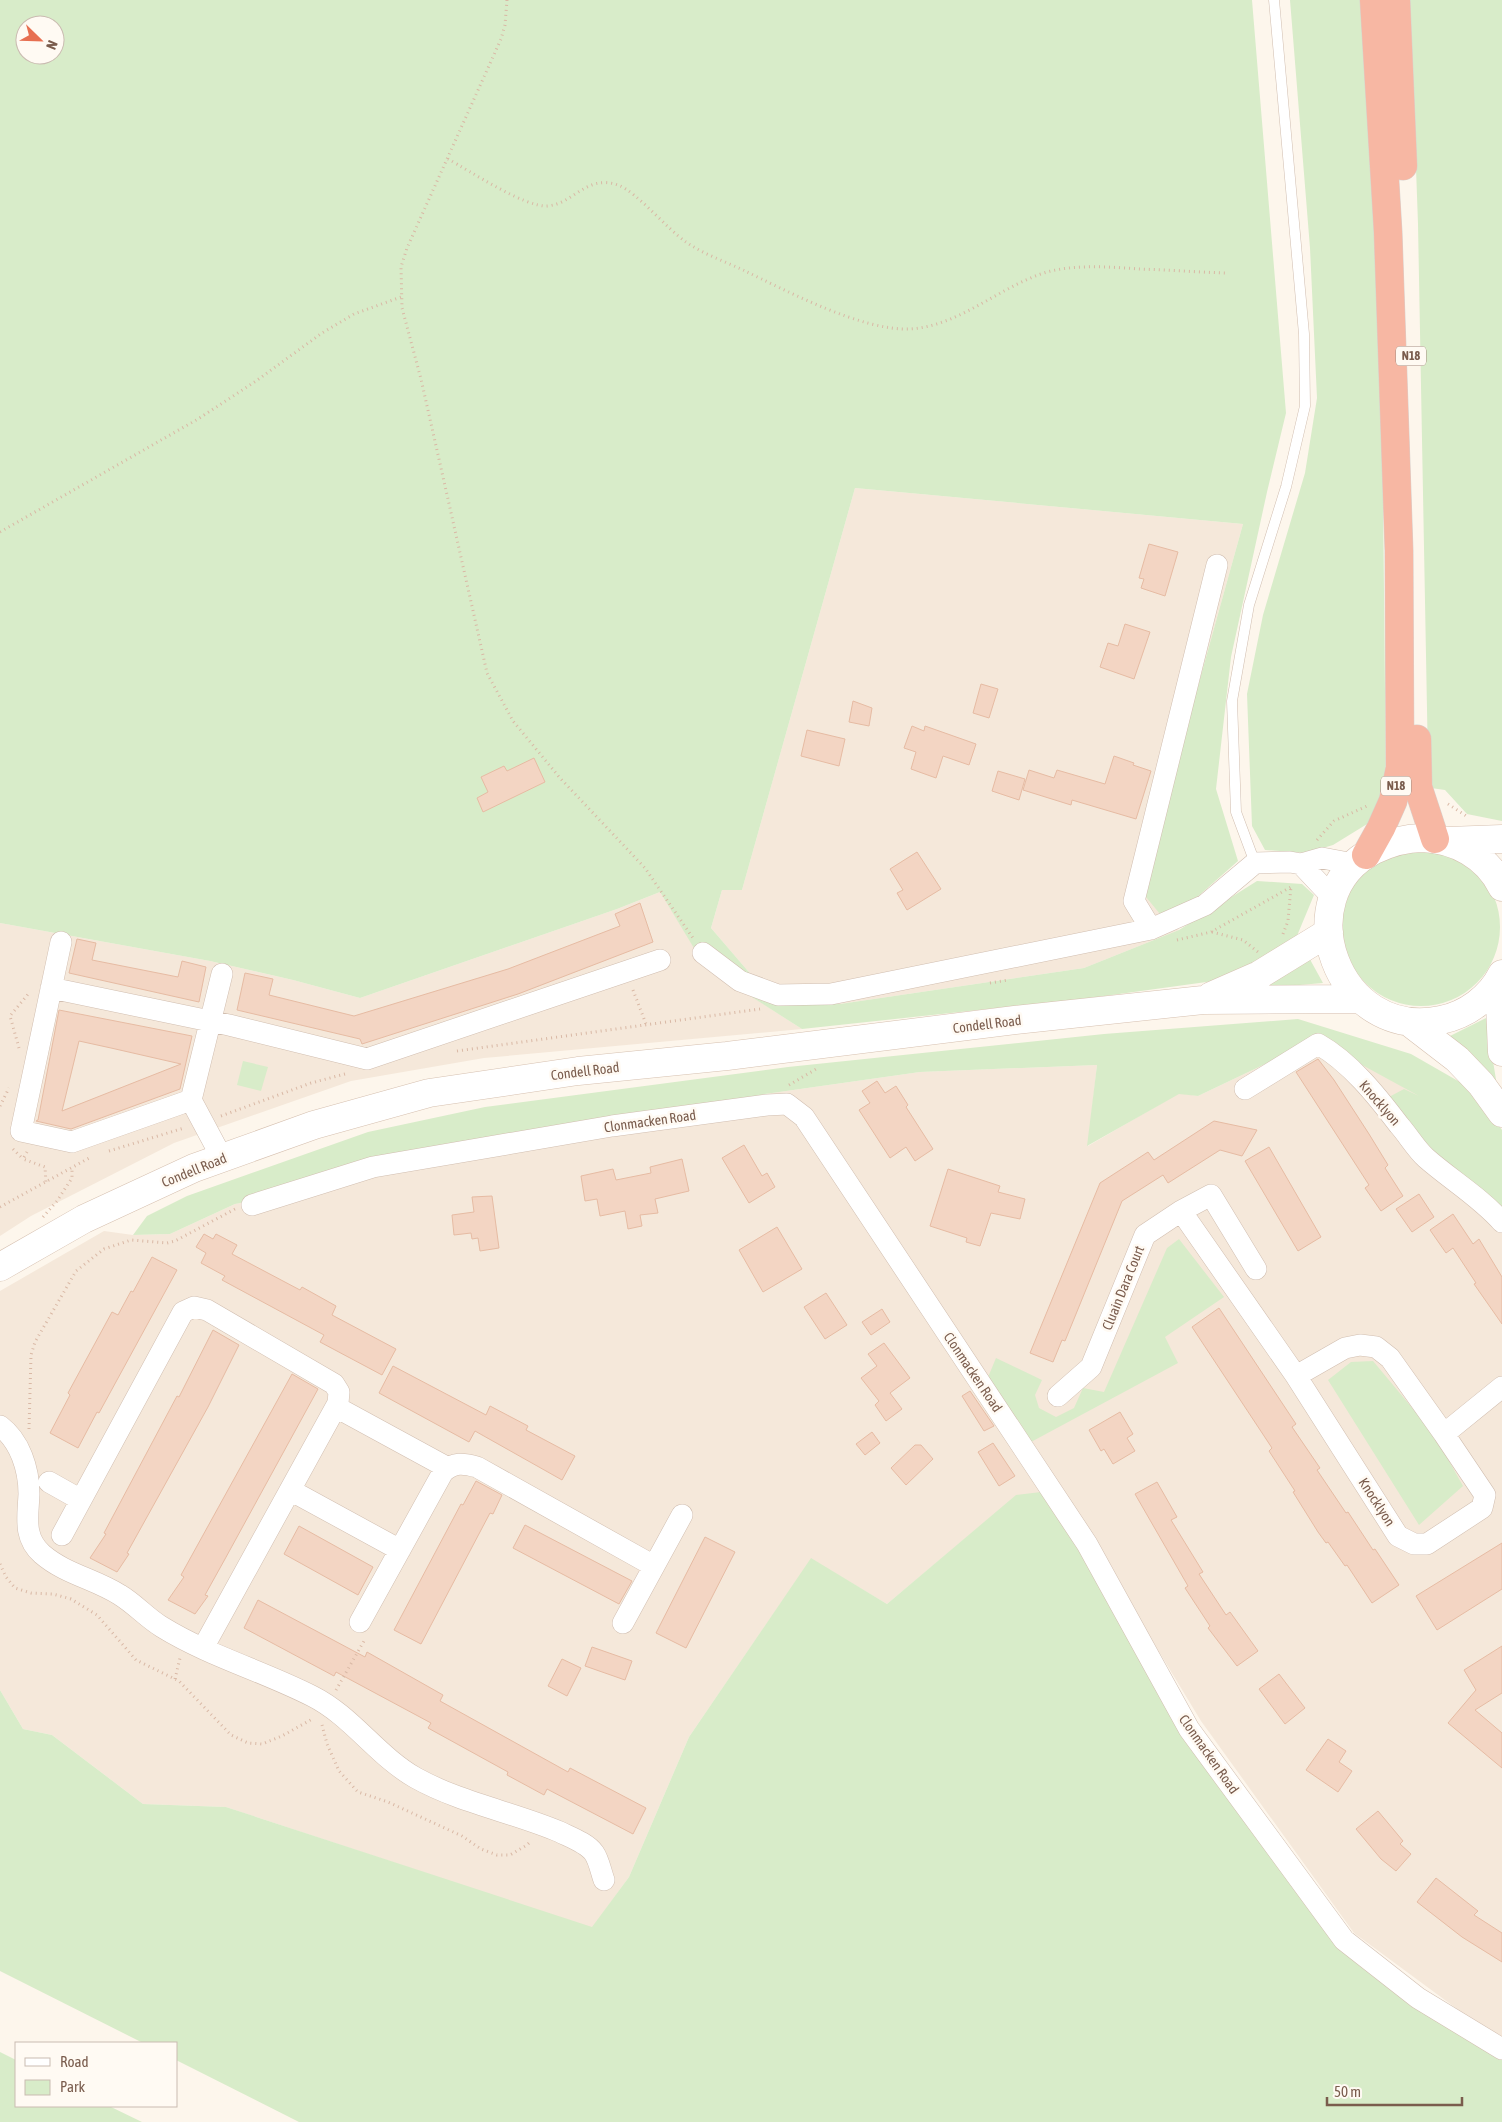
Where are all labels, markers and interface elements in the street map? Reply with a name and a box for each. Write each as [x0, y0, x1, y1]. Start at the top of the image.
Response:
north arrow [15, 15, 65, 65]
text: N [43, 38, 61, 52]
road number: N18 [1396, 346, 1426, 366]
road number: N18 [1381, 776, 1411, 796]
street label: Condell Road [952, 1012, 1022, 1036]
street label: Condell Road [550, 1059, 620, 1083]
street label: Knocklyon [1356, 1077, 1404, 1129]
street label: Clonmacken Road [603, 1107, 697, 1135]
street label: Condell Road [159, 1150, 229, 1190]
street label: Cluain Dara Court [1099, 1244, 1147, 1332]
street label: Clonmacken Road [940, 1329, 1006, 1415]
street label: Knocklyon [1356, 1475, 1398, 1529]
street label: Clonmacken Road [1176, 1711, 1242, 1797]
legend [15, 2042, 178, 2107]
text: Road [60, 2053, 89, 2070]
scale bar [1327, 2074, 1462, 2106]
text: Park [60, 2078, 85, 2095]
text: 50 m [1334, 2083, 1361, 2100]

